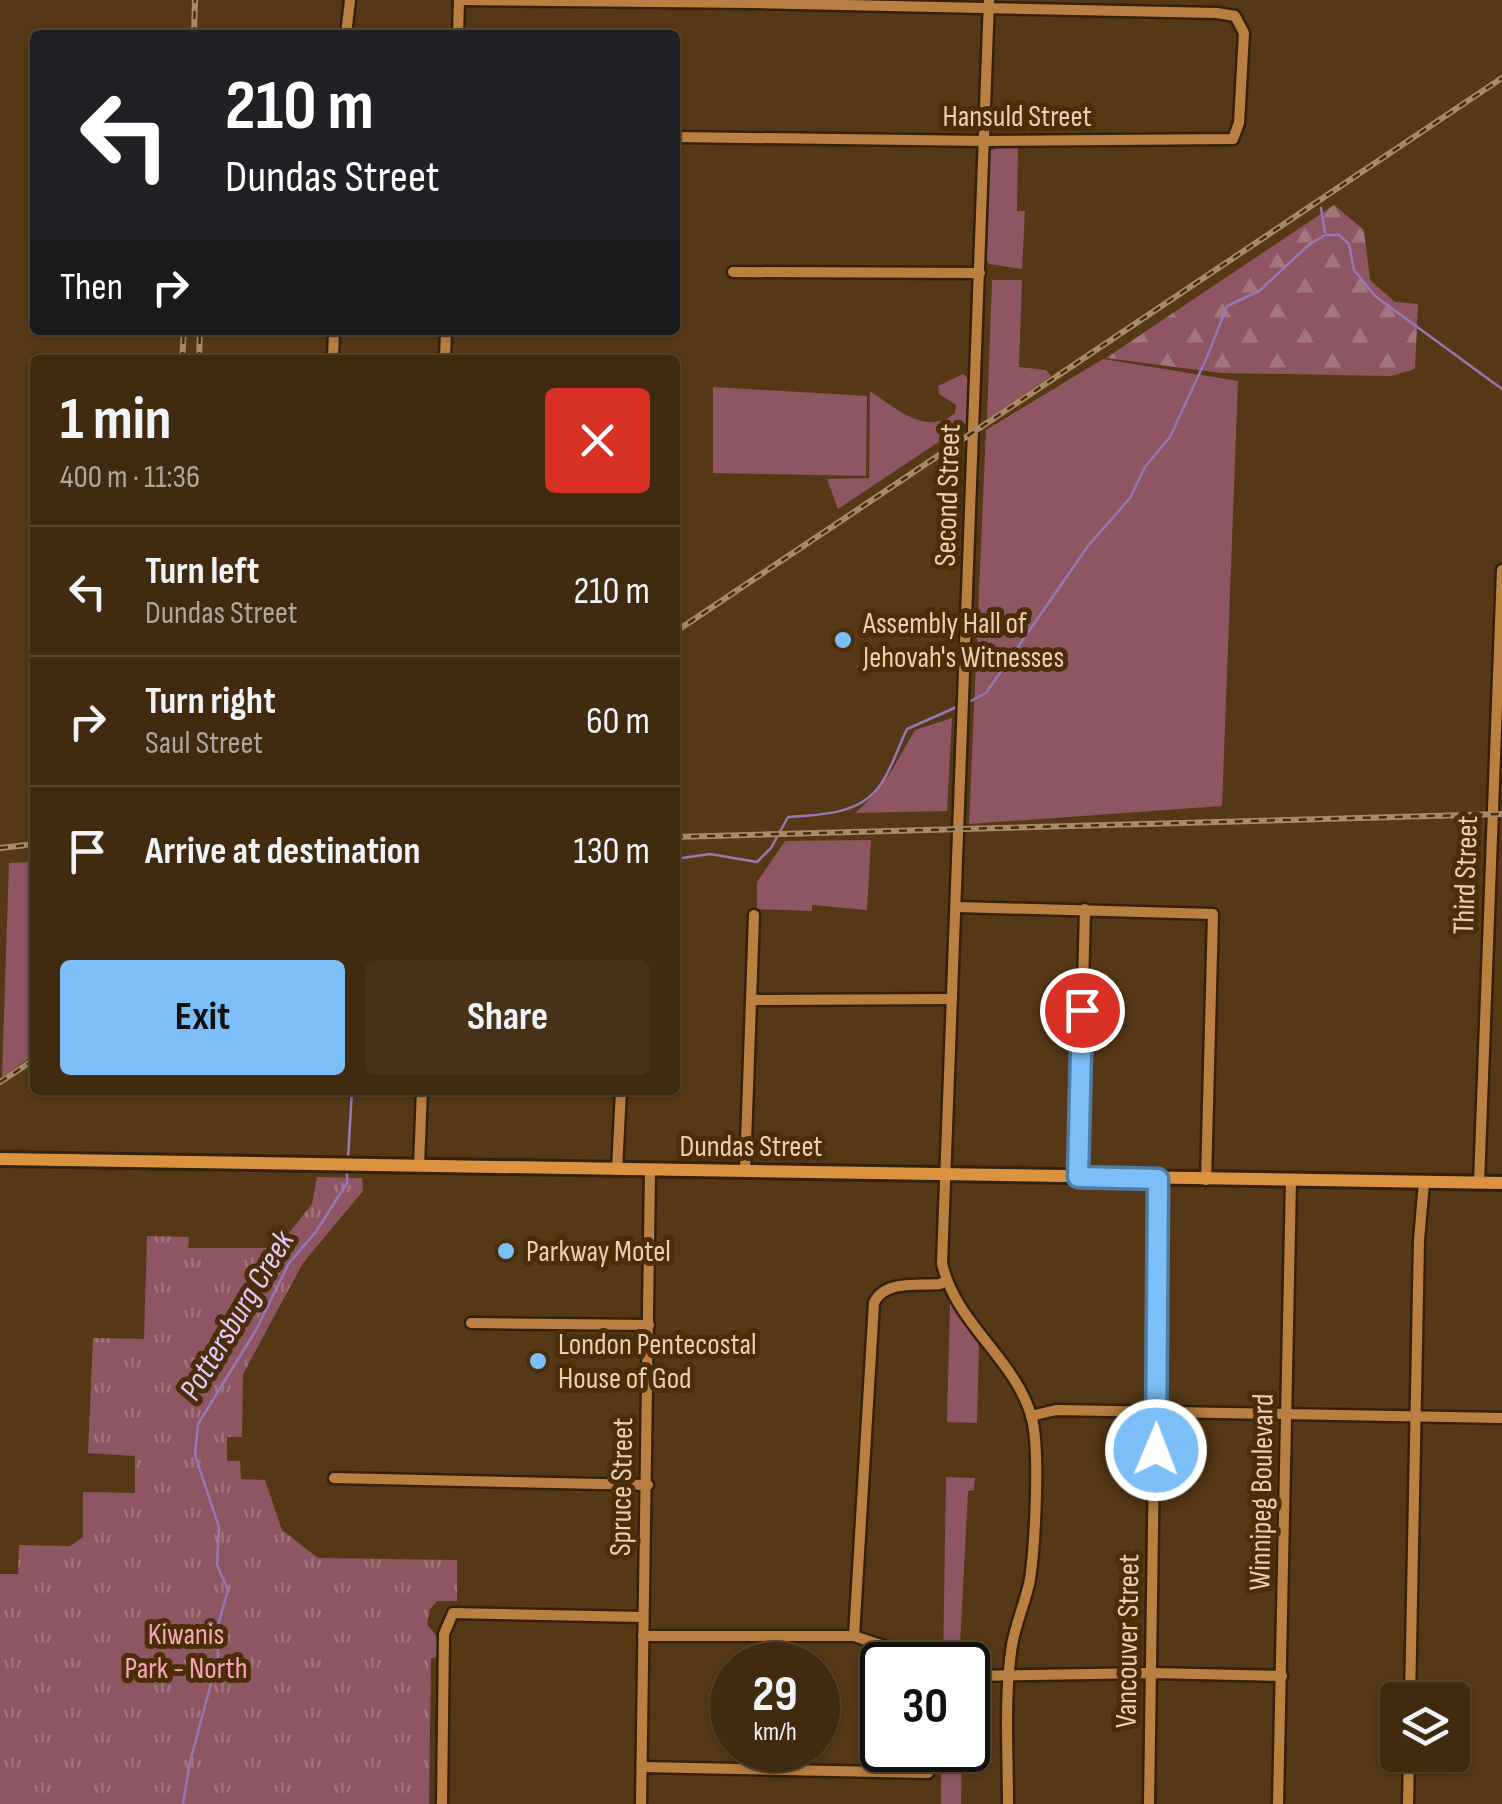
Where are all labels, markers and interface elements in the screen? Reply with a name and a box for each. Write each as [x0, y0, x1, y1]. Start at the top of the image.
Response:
text: 210 m [225, 65, 374, 149]
icon: left [60, 70, 190, 200]
street label: Hansuld Street [942, 99, 1092, 135]
text: Dundas Street [225, 150, 440, 205]
icon: right [143, 260, 198, 315]
text: Then [60, 265, 123, 310]
text: 1 min [60, 384, 172, 456]
button: close [545, 388, 650, 493]
street label: Second Street [928, 423, 968, 567]
text: 400 m · 11:36 [60, 458, 200, 497]
text: Turn left [145, 549, 259, 594]
icon: left [60, 564, 115, 619]
text: 210 m [574, 569, 650, 614]
text: Dundas Street [145, 594, 298, 633]
place label: Assembly Hall of Jehovah's Witnesses [862, 606, 1064, 676]
marker: Assembly Hall of Jehovah's Witnesses [832, 629, 854, 651]
text: Turn right [145, 679, 276, 724]
icon: right [60, 694, 115, 749]
text: 60 m [586, 699, 650, 744]
text: Saul Street [145, 724, 263, 763]
street label: Third Street [1446, 815, 1486, 935]
icon: arrive [60, 824, 115, 879]
text: Arrive at destination [145, 829, 420, 874]
text: 130 m [573, 829, 650, 874]
button: Exit [60, 960, 345, 1075]
button: Share [365, 960, 650, 1075]
pin [1040, 968, 1125, 1053]
icon: arrive [1055, 983, 1110, 1038]
street label: Dundas Street [679, 1129, 823, 1165]
water label: Pottersburg Creek [171, 1223, 304, 1408]
place label: Parkway Motel [526, 1234, 671, 1270]
marker: Parkway Motel [495, 1240, 517, 1262]
place label: London Pentecostal House of God [558, 1327, 757, 1397]
marker: London Pentecostal House of God [527, 1350, 549, 1372]
street label: Winnipeg Boulevard [1242, 1393, 1282, 1591]
position arrow [1104, 1398, 1208, 1502]
street label: Spruce Street [603, 1418, 641, 1557]
street label: Vancouver Street [1108, 1554, 1148, 1728]
park label: Kiwanis Park - North [124, 1617, 248, 1687]
speed limit sign: 30 [860, 1642, 990, 1772]
text: 29 [752, 1665, 798, 1725]
map controls [1380, 1682, 1470, 1772]
button: layers [1380, 1682, 1470, 1772]
text: km/h [753, 1717, 797, 1748]

